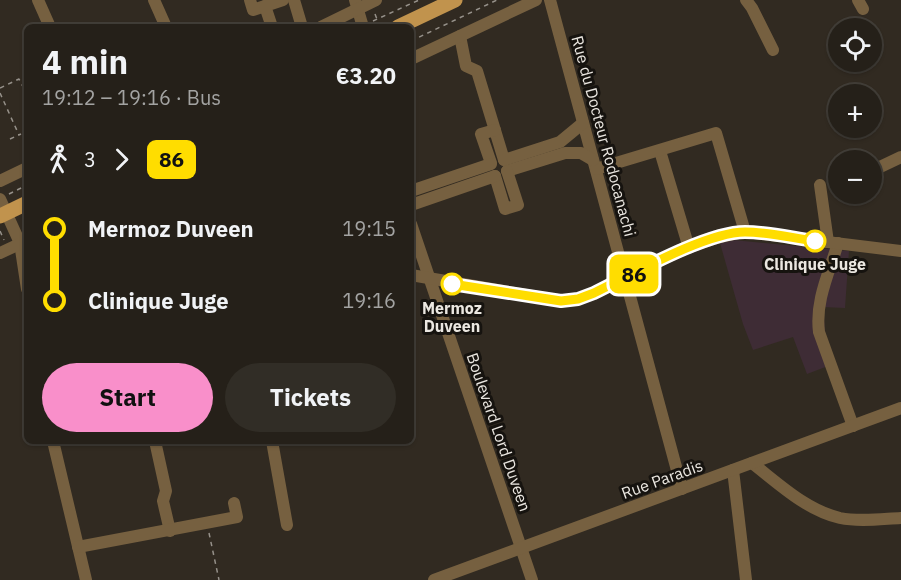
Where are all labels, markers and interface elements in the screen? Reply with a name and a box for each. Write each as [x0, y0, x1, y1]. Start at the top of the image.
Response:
map controls [828, 18, 882, 204]
button: locate [828, 18, 882, 72]
street label: Rue du Docteur Rodocanachi [567, 33, 641, 239]
text: 4 min [42, 40, 128, 83]
text: €3.20 [336, 61, 396, 90]
text: 19:12 – 19:16 · Bus [42, 84, 221, 111]
button: + [828, 84, 882, 138]
icon: walk [42, 143, 75, 176]
icon: forward [105, 143, 138, 176]
text: 86 [159, 145, 184, 173]
text: 3 [84, 146, 96, 173]
button: − [828, 150, 882, 204]
text: Mermoz Duveen [88, 214, 254, 243]
text: 19:15 [342, 215, 396, 242]
marker: Clinique Juge [804, 230, 826, 252]
line badge: 86 [607, 254, 661, 294]
place label: Clinique Juge [764, 254, 866, 274]
text: 86 [621, 260, 647, 288]
marker: Mermoz Duveen [441, 273, 463, 295]
text: Clinique Juge [88, 286, 229, 315]
text: 19:16 [342, 287, 396, 314]
place label: Mermoz Duveen [422, 298, 482, 336]
street label: Boulevard Lord Duveen [462, 350, 536, 514]
button: Start [42, 363, 213, 432]
button: Tickets [225, 363, 396, 432]
street label: Rue Paradis [618, 455, 706, 503]

